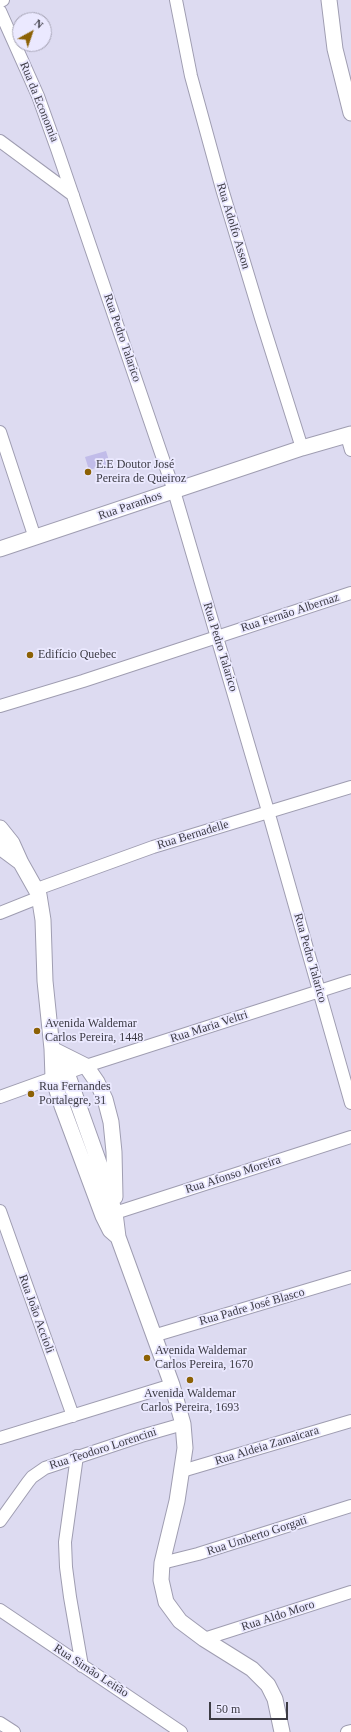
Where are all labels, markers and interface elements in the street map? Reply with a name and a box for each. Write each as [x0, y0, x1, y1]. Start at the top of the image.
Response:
north arrow [12, 12, 52, 52]
text: N [32, 16, 46, 31]
street label: Rua da Economia [16, 60, 62, 144]
street label: Rua Adolfo Asson [213, 181, 253, 271]
street label: Rua Pedro Talarico [100, 292, 144, 384]
place label: E.E Doutor José Pereira de Queiroz [96, 458, 186, 486]
marker: E.E Doutor José Pereira de Queiroz [83, 467, 93, 477]
street label: Rua Paranhos [96, 488, 164, 524]
street label: Rua Fernão Albernaz [239, 590, 341, 636]
street label: Rua Pedro Talarico [200, 601, 240, 693]
place label: Edifício Quebec [38, 648, 116, 662]
marker: Edifício Quebec [25, 650, 35, 660]
street label: Rua Bernadelle [155, 817, 231, 853]
street label: Rua Pedro Talarico [290, 912, 330, 1004]
street label: Rua Maria Veltri [168, 1008, 250, 1046]
place label: Avenida Waldemar Carlos Pereira, 1448 [45, 1017, 143, 1045]
marker: Avenida Waldemar Carlos Pereira, 1448 [32, 1026, 42, 1036]
place label: Rua Fernandes Portalegre, 31 [39, 1080, 111, 1108]
marker: Rua Fernandes Portalegre, 31 [26, 1089, 36, 1099]
street label: Rua Afonso Moreira [184, 1153, 282, 1197]
street label: Rua João Accioli [15, 1273, 57, 1355]
street label: Rua Padre José Blasco [198, 1285, 306, 1329]
place label: Avenida Waldemar Carlos Pereira, 1670 [155, 1344, 253, 1372]
marker: Avenida Waldemar Carlos Pereira, 1670 [142, 1353, 152, 1363]
marker: Avenida Waldemar Carlos Pereira, 1693 [185, 1375, 195, 1385]
place label: Avenida Waldemar Carlos Pereira, 1693 [141, 1387, 239, 1415]
street label: Rua Aldeia Zamaicara [213, 1423, 321, 1469]
street label: Rua Teodoro Lorencini [48, 1425, 158, 1473]
street label: Rua Umberto Gorgati [205, 1513, 309, 1559]
street label: Rua Aldo Moro [240, 1597, 316, 1635]
street label: Rua Simão Leitão [51, 1641, 131, 1701]
scale bar [211, 1694, 290, 1720]
text: 50 m [216, 1702, 240, 1716]

